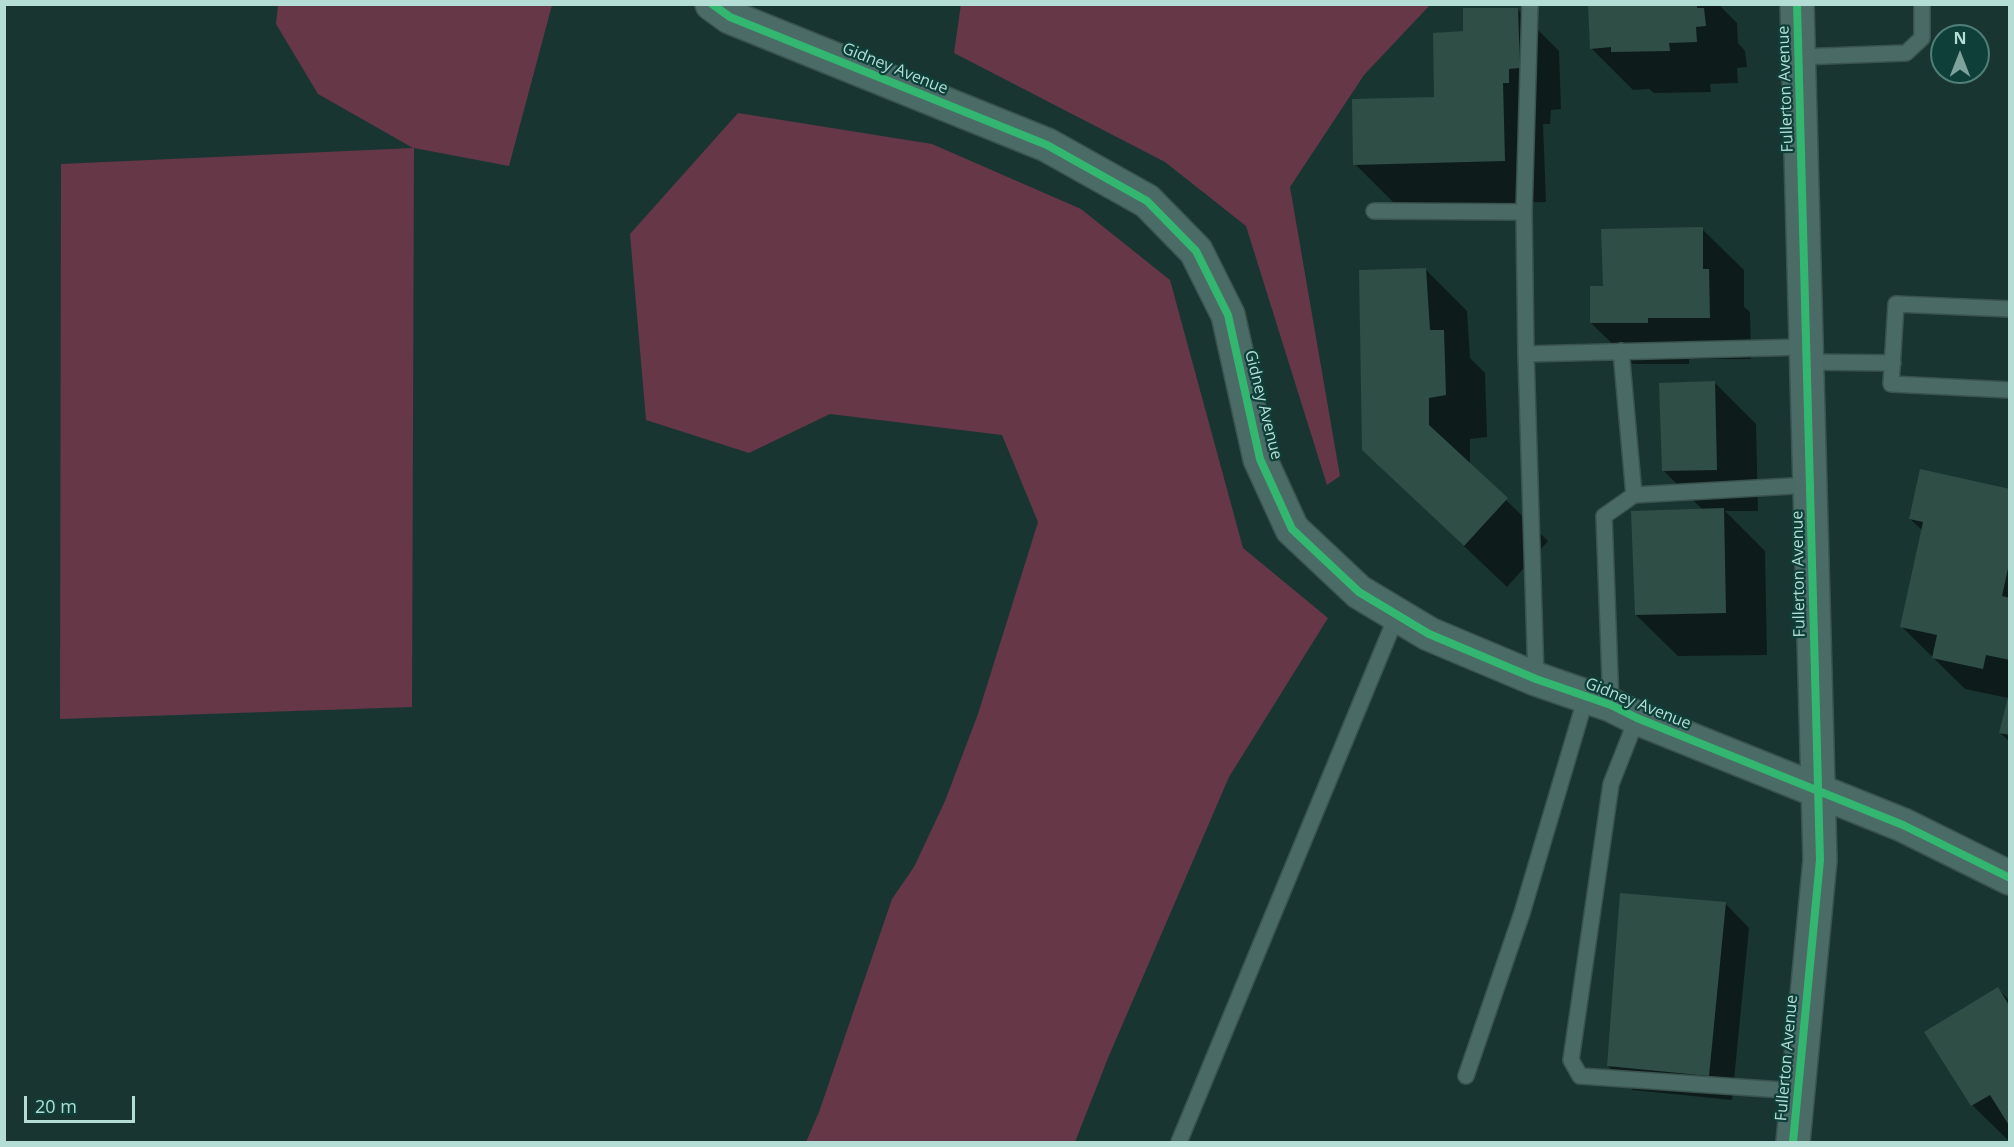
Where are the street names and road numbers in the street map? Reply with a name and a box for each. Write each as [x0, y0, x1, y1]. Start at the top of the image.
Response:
street label: Fullerton Avenue [1774, 25, 1798, 153]
street label: Gidney Avenue [839, 39, 951, 99]
street label: Gidney Avenue [1240, 348, 1286, 462]
street label: Fullerton Avenue [1788, 511, 1810, 637]
street label: Gidney Avenue [1582, 674, 1694, 734]
street label: Fullerton Avenue [1772, 994, 1802, 1122]

